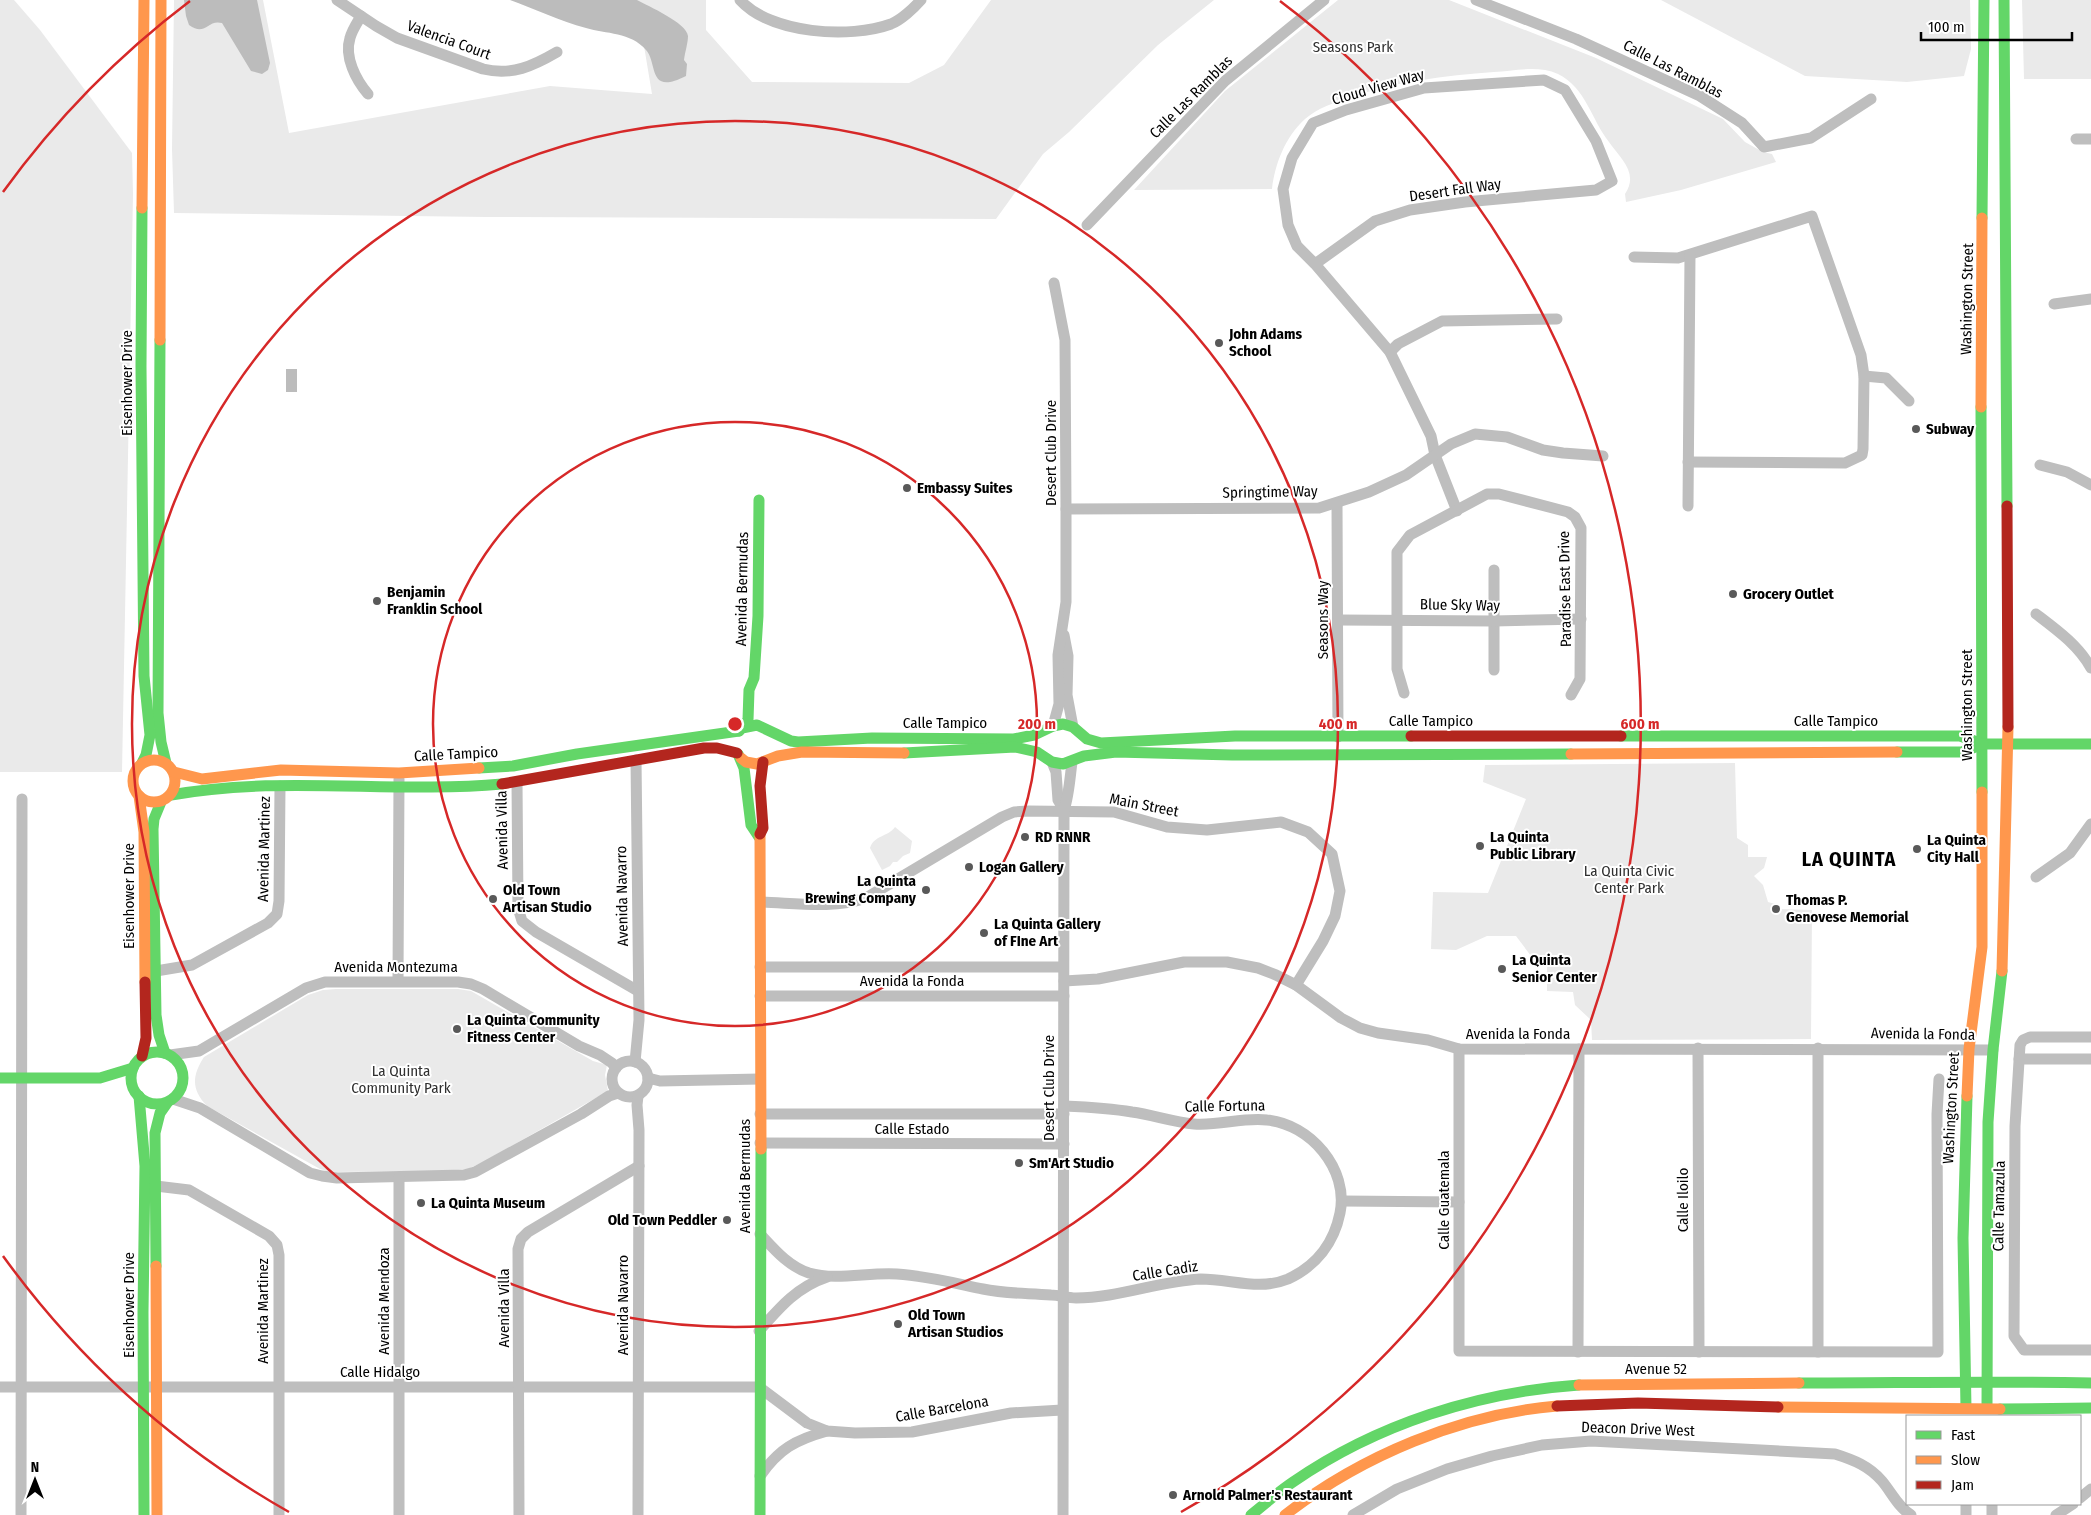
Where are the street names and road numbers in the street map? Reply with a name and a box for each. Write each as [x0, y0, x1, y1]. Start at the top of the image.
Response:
street label: Valencia Court [405, 17, 493, 63]
street label: Calle Las Ramblas [1620, 36, 1726, 102]
street label: Calle Las Ramblas [1146, 52, 1236, 142]
street label: Cloud View Way [1330, 65, 1427, 109]
street label: Desert Fall Way [1408, 175, 1502, 205]
street label: Washington Street [1957, 243, 1977, 355]
street label: Eisenhower Drive [118, 330, 136, 436]
street label: Desert Club Drive [1042, 400, 1060, 506]
street label: Springtime Way [1222, 482, 1318, 502]
street label: Paradise East Drive [1555, 531, 1575, 647]
street label: Avenida Bermudas [732, 532, 752, 646]
street label: Seasons Way [1314, 580, 1332, 659]
street label: Blue Sky Way [1420, 595, 1501, 615]
street label: Washington Street [1958, 649, 1976, 761]
street label: Calle Tampico [1389, 712, 1473, 730]
street label: Calle Tampico [1794, 712, 1878, 730]
street label: Calle Tampico [903, 714, 987, 732]
street label: Calle Tampico [413, 743, 499, 765]
street label: Main Street [1108, 789, 1180, 821]
street label: Avenida Villa [492, 790, 512, 870]
street label: Avenida Martinez [254, 796, 274, 902]
street label: Eisenhower Drive [120, 843, 138, 949]
street label: Avenida Navarro [612, 845, 632, 946]
street label: Avenida Montezuma [334, 958, 458, 976]
street label: Avenida la Fonda [860, 972, 964, 990]
street label: Avenida la Fonda [1871, 1024, 1975, 1044]
street label: Avenida la Fonda [1466, 1025, 1570, 1043]
street label: Desert Club Drive [1040, 1035, 1058, 1141]
street label: Washington Street [1939, 1052, 1963, 1164]
street label: Calle Fortuna [1185, 1096, 1265, 1116]
street label: Avenida Bermudas [736, 1119, 754, 1233]
street label: Calle Estado [875, 1120, 950, 1138]
street label: Calle Guatemala [1435, 1150, 1453, 1250]
street label: Calle Tamazula [1989, 1160, 2009, 1252]
street label: Calle Iloilo [1674, 1168, 1692, 1232]
street label: Avenida Mendoza [375, 1247, 393, 1355]
street label: Eisenhower Drive [120, 1252, 138, 1358]
street label: Avenida Navarro [614, 1255, 632, 1355]
street label: Calle Cadiz [1131, 1257, 1199, 1285]
street label: Avenida Martinez [254, 1258, 272, 1364]
street label: Avenida Villa [495, 1268, 513, 1348]
street label: Avenue 52 [1625, 1360, 1687, 1378]
street label: Calle Hidalgo [340, 1363, 420, 1381]
street label: Calle Barcelona [894, 1392, 990, 1426]
street label: Deacon Drive West [1581, 1418, 1695, 1440]

